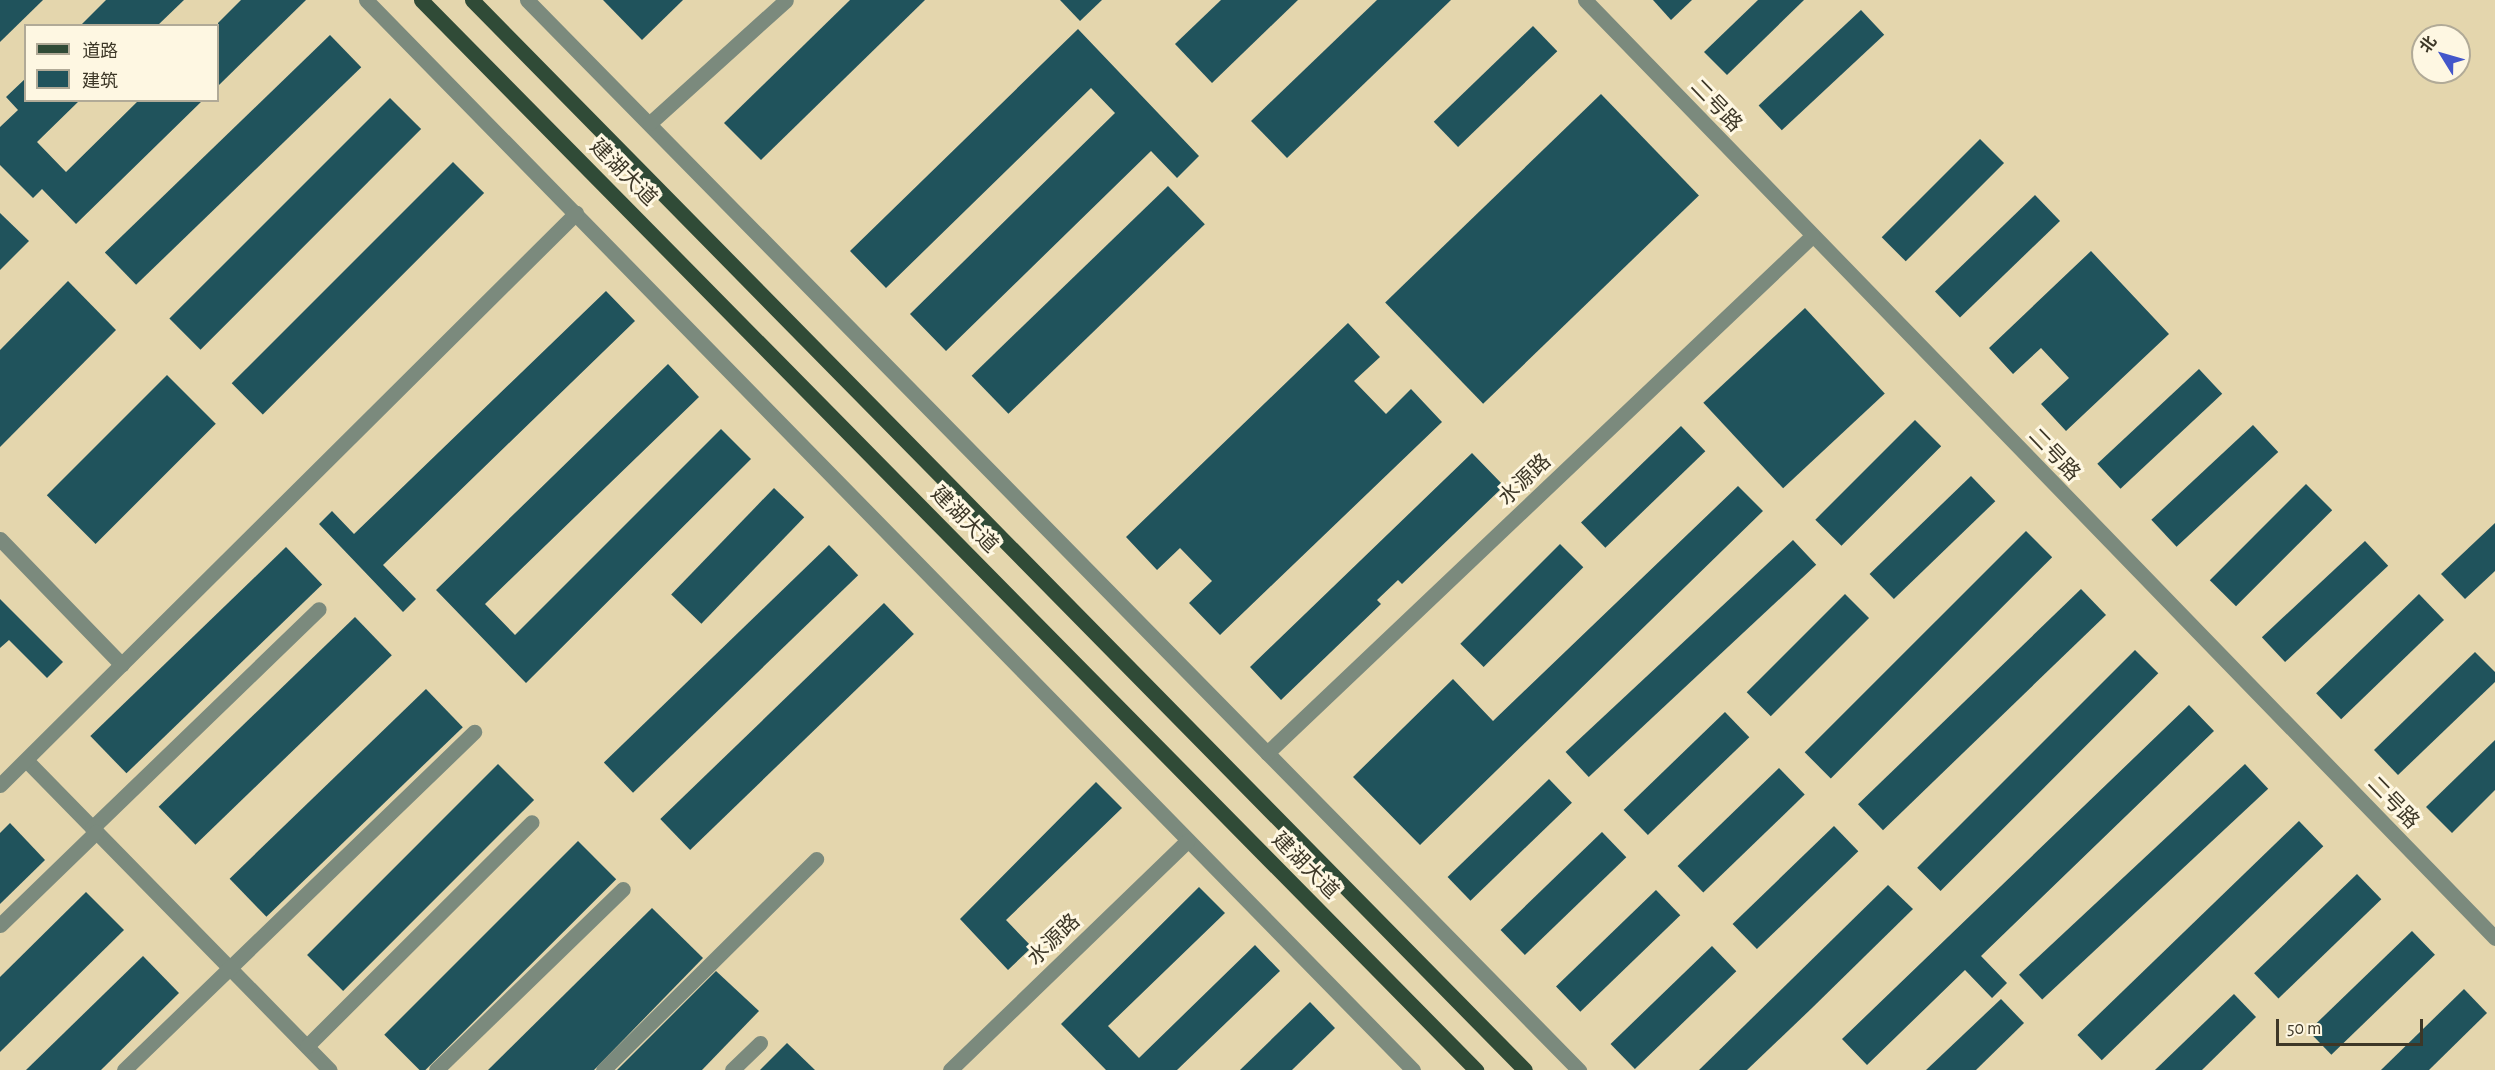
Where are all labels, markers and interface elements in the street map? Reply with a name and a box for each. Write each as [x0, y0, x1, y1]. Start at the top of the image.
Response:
legend [24, 24, 219, 102]
north arrow [2411, 24, 2471, 84]
text: 北 [2417, 33, 2439, 56]
text: 道路 [82, 43, 118, 61]
text: 建筑 [82, 73, 118, 91]
street label: 二号路 [1685, 75, 1747, 137]
street label: 建湖大道 [584, 134, 662, 212]
street label: 二号路 [2023, 424, 2085, 486]
street label: 水源路 [1494, 449, 1556, 511]
street label: 建湖大道 [925, 481, 1003, 559]
street label: 二号路 [2362, 772, 2424, 834]
street label: 建湖大道 [1266, 827, 1344, 905]
street label: 水源路 [1023, 909, 1085, 971]
scale bar [2279, 1007, 2426, 1045]
text: 50 m [2287, 1020, 2321, 1038]

